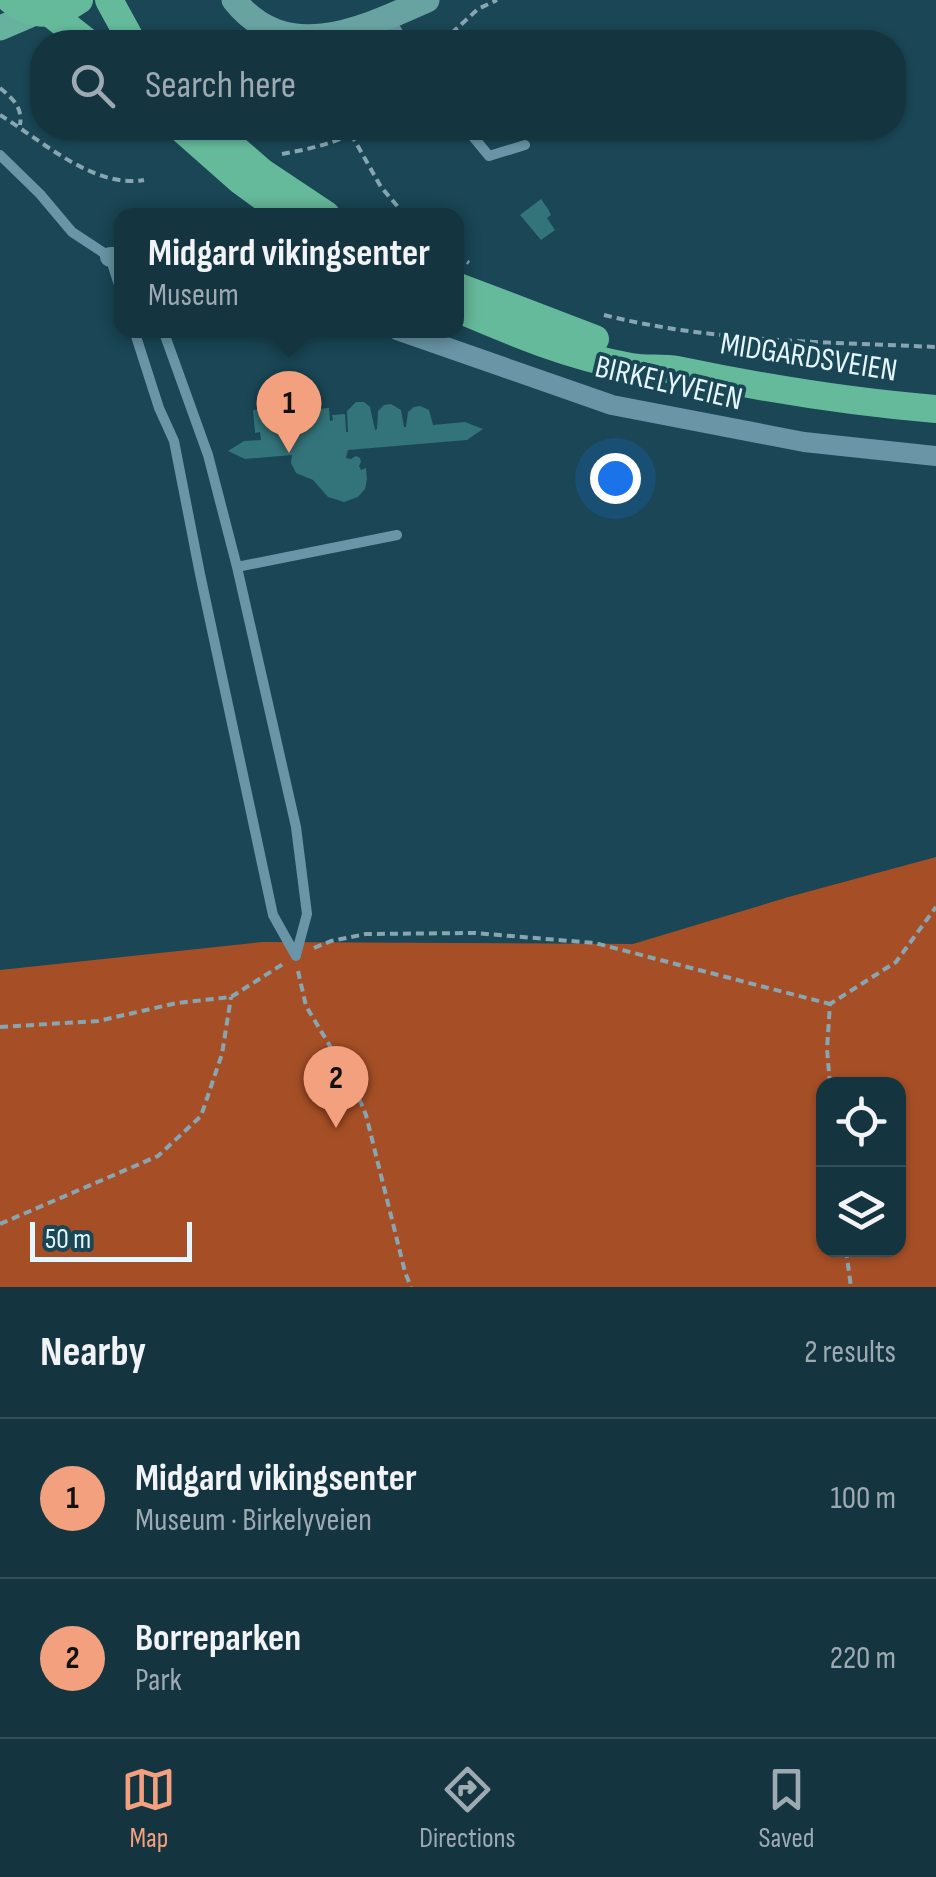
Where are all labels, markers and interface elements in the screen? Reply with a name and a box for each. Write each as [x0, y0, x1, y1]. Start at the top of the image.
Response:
search box [30, 30, 906, 140]
icon: search [65, 58, 120, 113]
text: Search here [145, 63, 296, 108]
popup [114, 208, 464, 338]
text: Midgard vikingsenter [148, 231, 430, 276]
text: Museum [148, 276, 239, 315]
street label: MIDGARDSVEIEN [718, 324, 900, 391]
street label: BIRKELYVEIEN [591, 348, 746, 419]
pin: 1 [256, 370, 322, 453]
your location [590, 453, 641, 504]
pin: 2 [304, 1046, 368, 1128]
map controls [816, 1077, 906, 1257]
button: locate [816, 1077, 906, 1167]
button: layers [816, 1167, 906, 1257]
scale bar [30, 1217, 192, 1262]
text: 50 m [45, 1223, 91, 1256]
text: Nearby [40, 1327, 146, 1378]
text: 2 results [804, 1333, 896, 1372]
text: Midgard vikingsenter [135, 1456, 417, 1501]
text: 1 [66, 1479, 79, 1518]
text: 100 m [831, 1479, 896, 1518]
text: Museum · Birkelyveien [135, 1501, 372, 1540]
text: Borreparken [135, 1616, 301, 1661]
text: 2 [65, 1639, 80, 1678]
text: 220 m [830, 1639, 896, 1678]
text: Park [135, 1661, 182, 1700]
tab: Map [121, 1762, 176, 1855]
tab: Directions [419, 1762, 516, 1855]
tab: Saved [758, 1762, 815, 1855]

